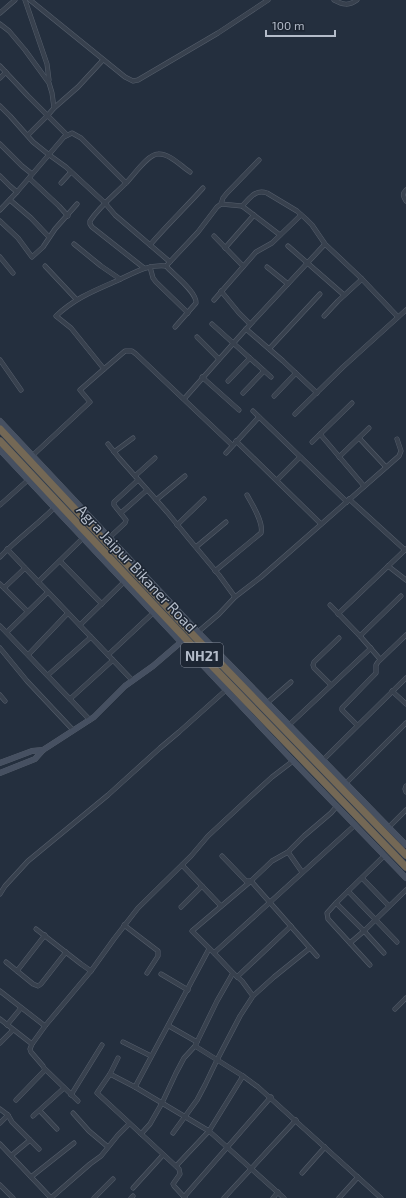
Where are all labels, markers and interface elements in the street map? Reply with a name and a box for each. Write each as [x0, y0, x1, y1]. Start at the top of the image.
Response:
scale bar [266, 12, 335, 38]
text: 100 m [272, 18, 304, 32]
street label: Agra Jaipur Bikaner Road [73, 501, 201, 635]
road number: NH21 [181, 643, 223, 667]

